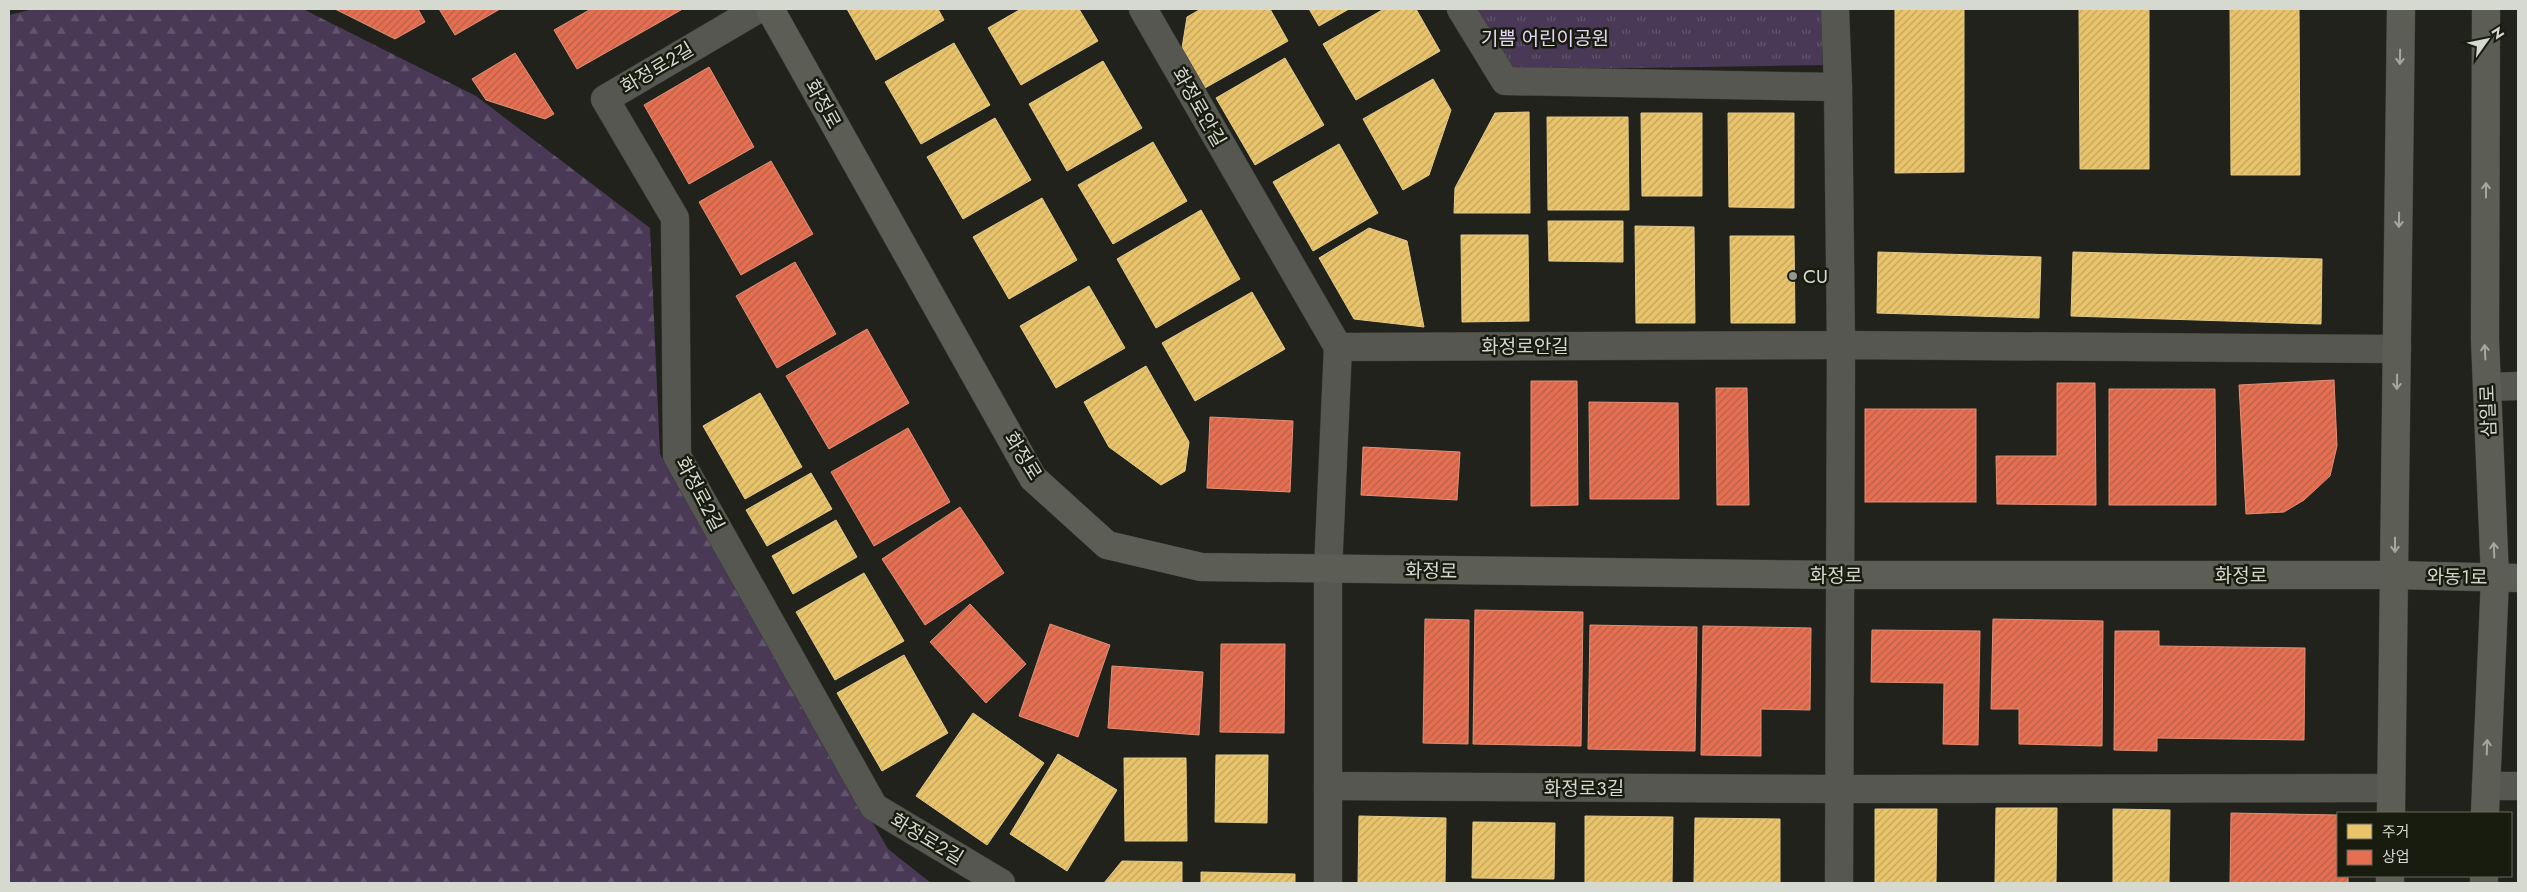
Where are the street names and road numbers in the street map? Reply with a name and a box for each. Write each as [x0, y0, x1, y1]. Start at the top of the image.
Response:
street label: 화정로2길 [615, 36, 699, 100]
street label: 화정로안길 [1165, 62, 1233, 152]
street label: 화정로 [798, 75, 848, 133]
street label: 화정로안길 [1481, 333, 1569, 360]
street label: 삼일로 [2474, 384, 2502, 438]
street label: 화정로 [998, 427, 1048, 485]
street label: 화정로2길 [669, 452, 731, 536]
street label: 화정로 [1405, 557, 1457, 585]
street label: 화정로 [1810, 562, 1862, 589]
street label: 화정로 [2215, 562, 2267, 589]
street label: 와동1로 [2426, 563, 2488, 591]
street label: 화정로3길 [1544, 775, 1624, 802]
street label: 화정로2길 [885, 807, 969, 871]

